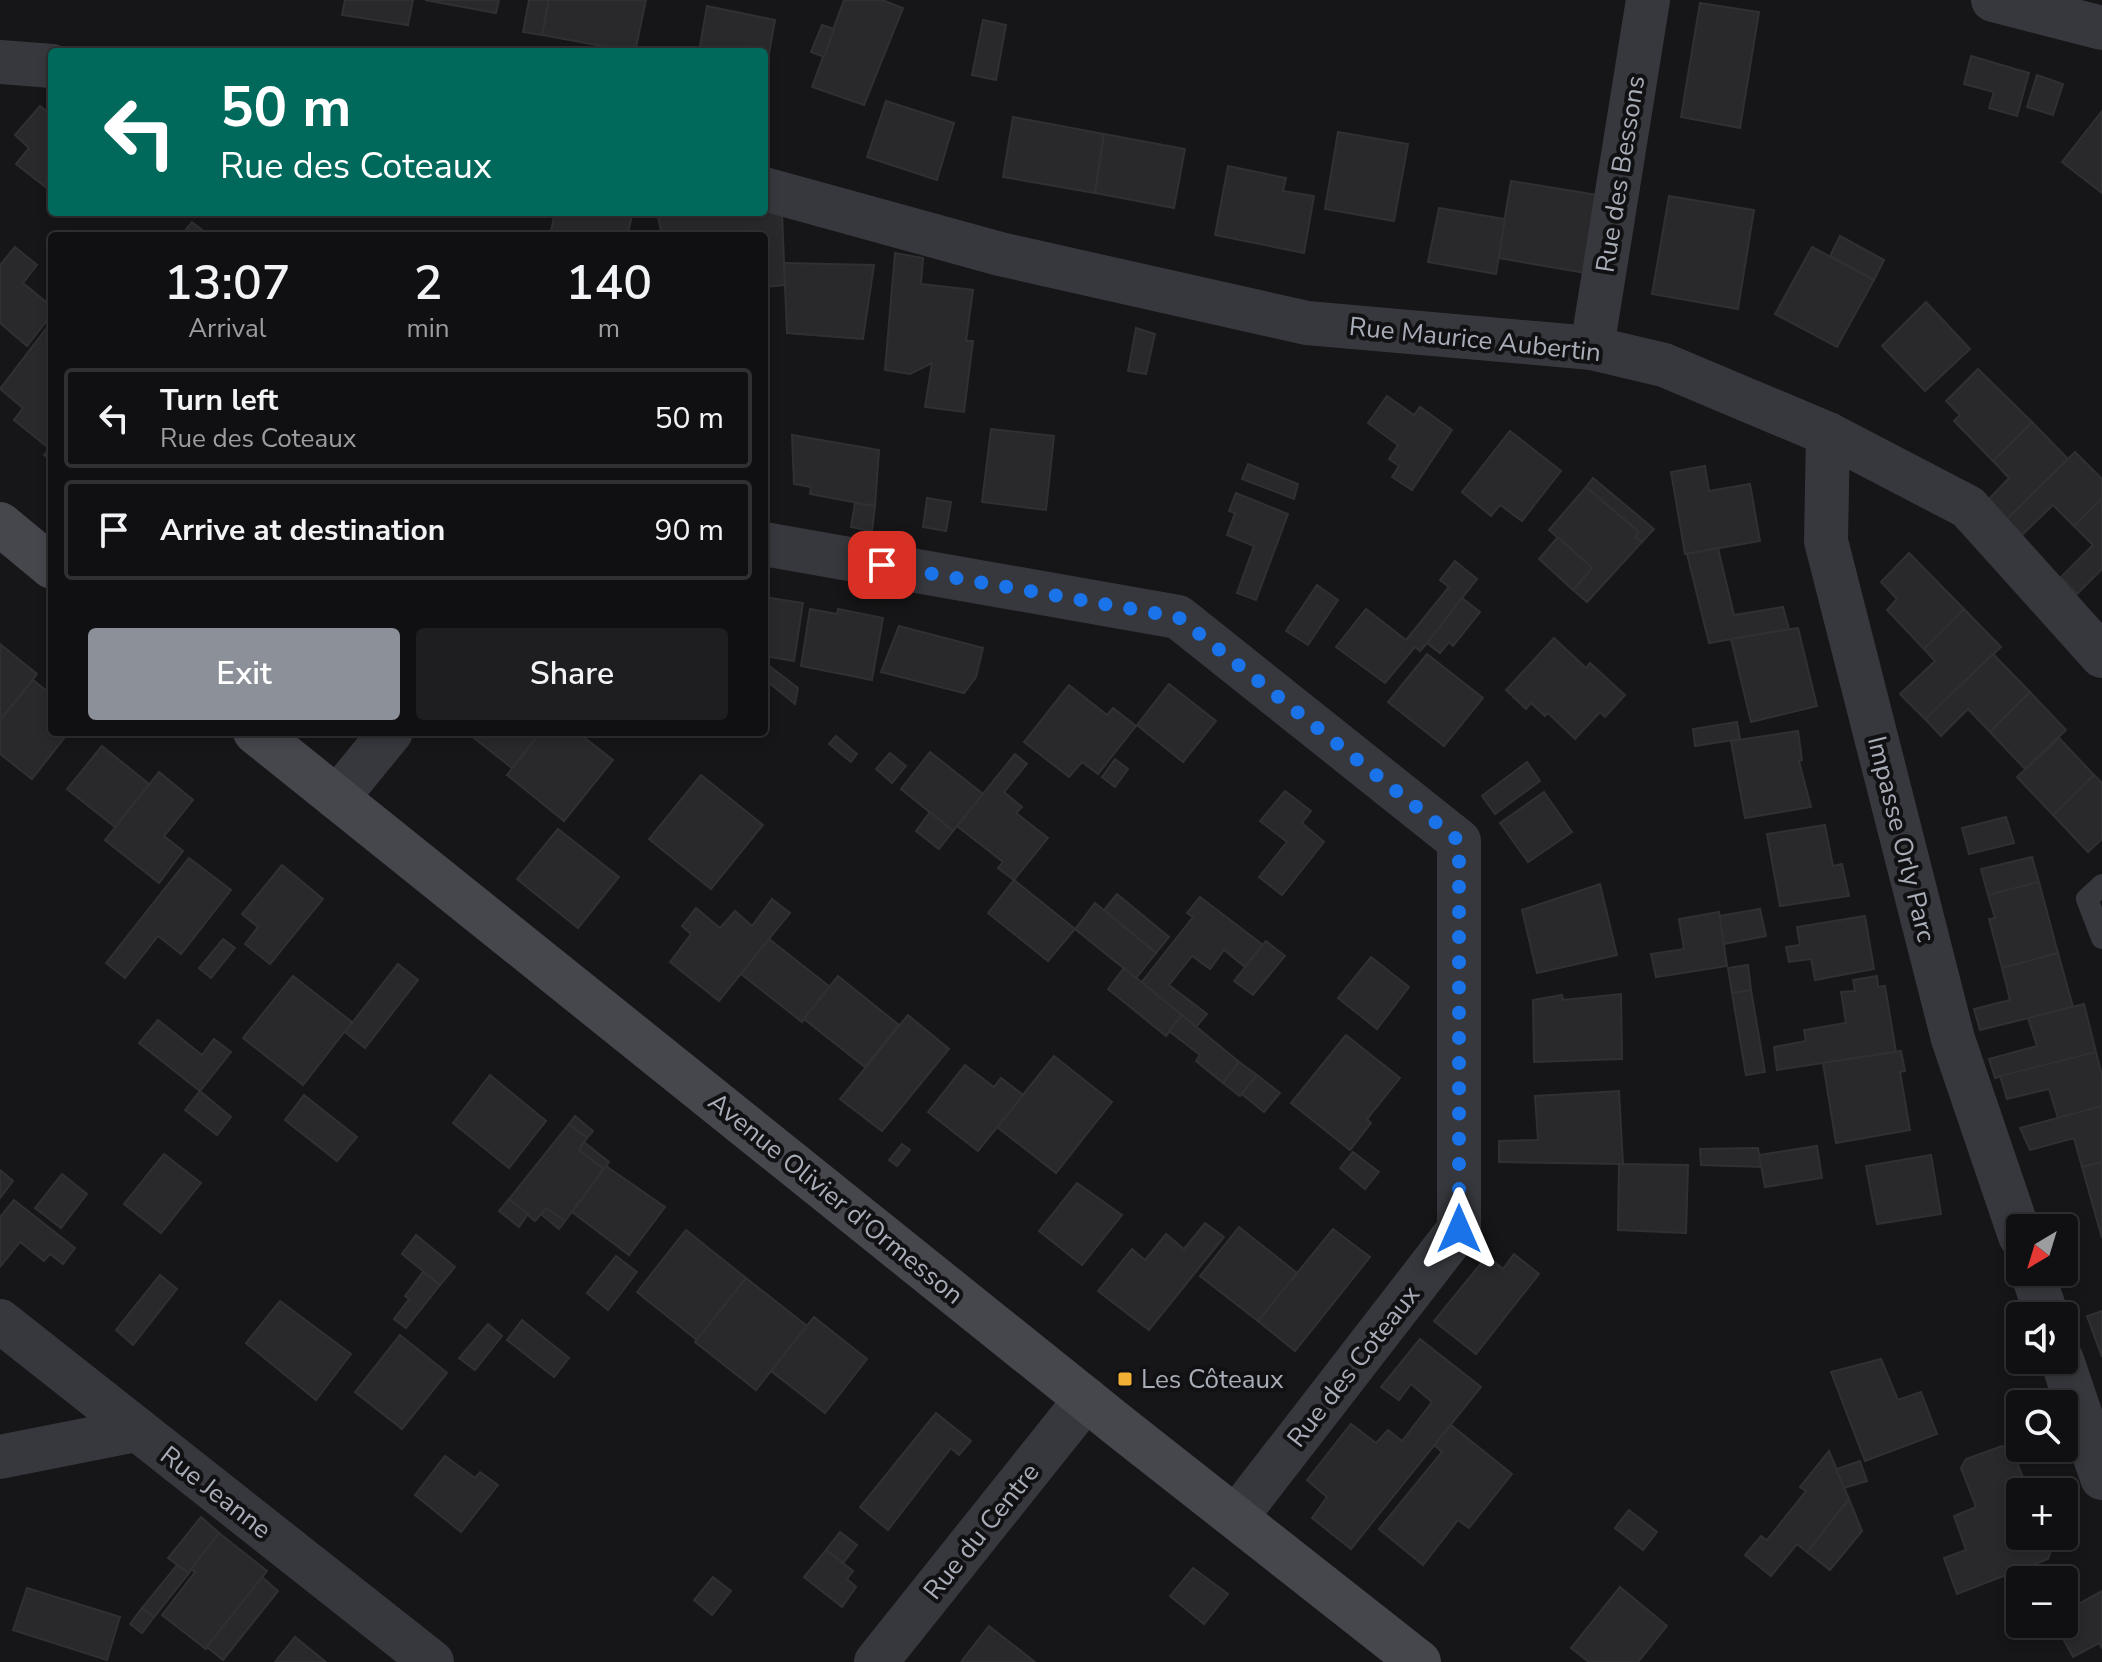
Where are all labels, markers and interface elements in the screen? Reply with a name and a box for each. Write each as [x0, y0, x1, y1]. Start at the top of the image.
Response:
text: 50 m [220, 69, 351, 146]
street label: Rue des Bessons [1588, 73, 1653, 275]
icon: left [88, 80, 192, 184]
text: Rue des Coteaux [220, 142, 492, 191]
text: 13:07 [164, 250, 291, 316]
text: 2 [414, 250, 442, 316]
text: 140 [566, 250, 652, 316]
street label: Rue Maurice Aubertin [1347, 309, 1603, 370]
text: Arrival [188, 311, 266, 346]
text: min [407, 311, 450, 346]
text: m [598, 311, 620, 346]
text: Turn left [160, 380, 278, 421]
icon: left [92, 396, 136, 440]
text: 50 m [655, 398, 724, 439]
text: Rue des Coteaux [160, 421, 356, 456]
icon: arrive [92, 508, 136, 552]
text: Arrive at destination [160, 510, 445, 551]
text: 90 m [655, 510, 724, 551]
pin [848, 531, 916, 599]
icon: arrive [860, 543, 904, 587]
button: Exit [88, 628, 400, 720]
button: Share [416, 628, 728, 720]
street label: Impasse Orly Parc [1859, 733, 1944, 946]
street label: Avenue Olivier d'Ormesson [701, 1085, 970, 1312]
position arrow [1417, 1187, 1501, 1271]
north arrow [2006, 1214, 2078, 1286]
map controls [2006, 1214, 2078, 1638]
street label: Rue des Coteaux [1279, 1278, 1428, 1454]
button: sound [2006, 1302, 2078, 1374]
place label: Les Côteaux [1141, 1362, 1284, 1397]
marker: Les Côteaux [1116, 1370, 1134, 1388]
button: search [2006, 1390, 2078, 1462]
street label: Rue Jeanne [153, 1438, 278, 1547]
street label: Rue du Centre [915, 1456, 1047, 1607]
button: + [2006, 1478, 2078, 1550]
button: − [2006, 1566, 2078, 1638]

